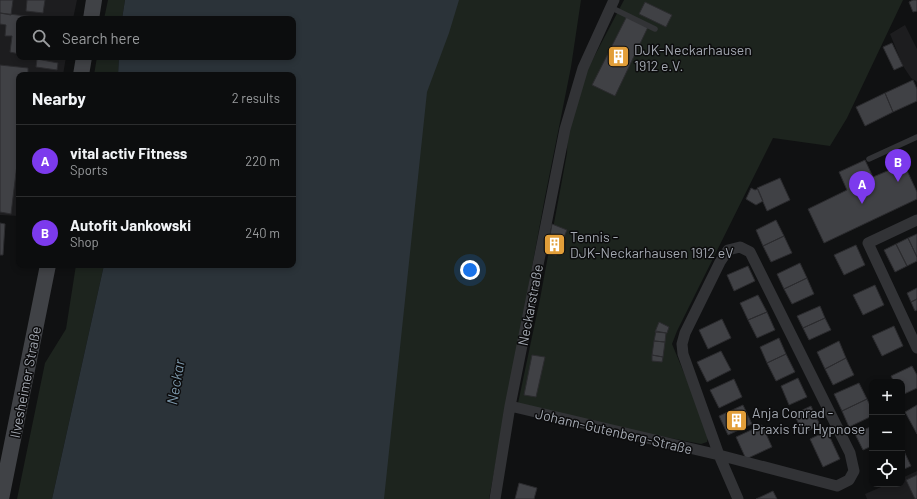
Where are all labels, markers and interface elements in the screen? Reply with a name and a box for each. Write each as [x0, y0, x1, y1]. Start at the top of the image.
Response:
search box [16, 16, 296, 60]
icon: search [30, 27, 52, 49]
text: Search here [62, 29, 140, 47]
place label: DJK-Neckarhausen 1912 e.V. [634, 41, 752, 74]
building icon: DJK-Neckarhausen 1912 e.V. [606, 44, 632, 70]
text: Nearby [32, 88, 86, 108]
text: 2 results [232, 90, 280, 106]
text: vital activ Fitness [70, 144, 187, 162]
pin: B [885, 149, 911, 182]
text: A [41, 153, 49, 169]
text: 220 m [245, 153, 280, 169]
text: Sports [70, 162, 108, 178]
pin: A [849, 171, 875, 204]
text: Autofit Jankowski [70, 216, 191, 234]
text: B [41, 225, 49, 241]
text: 240 m [245, 225, 280, 241]
place label: Tennis - DJK-Neckarhausen 1912 eV [570, 228, 734, 261]
building icon: Tennis - DJK-Neckarhausen 1912 eV [542, 231, 568, 257]
text: Shop [70, 234, 99, 250]
your location [460, 260, 480, 280]
street label: Neckarstraße [514, 263, 546, 347]
street label: Ilvesheimer Straße [6, 325, 44, 439]
water label: Neckar [162, 357, 188, 406]
map controls [869, 379, 905, 487]
button: + [869, 379, 905, 415]
place label: Anja Conrad - Praxis für Hypnose [752, 404, 865, 437]
street label: Johann-Gutenberg-Straße [534, 405, 694, 457]
building icon: Anja Conrad - Praxis für Hypnose [723, 407, 749, 433]
button: − [869, 415, 905, 451]
button: locate [869, 451, 905, 487]

